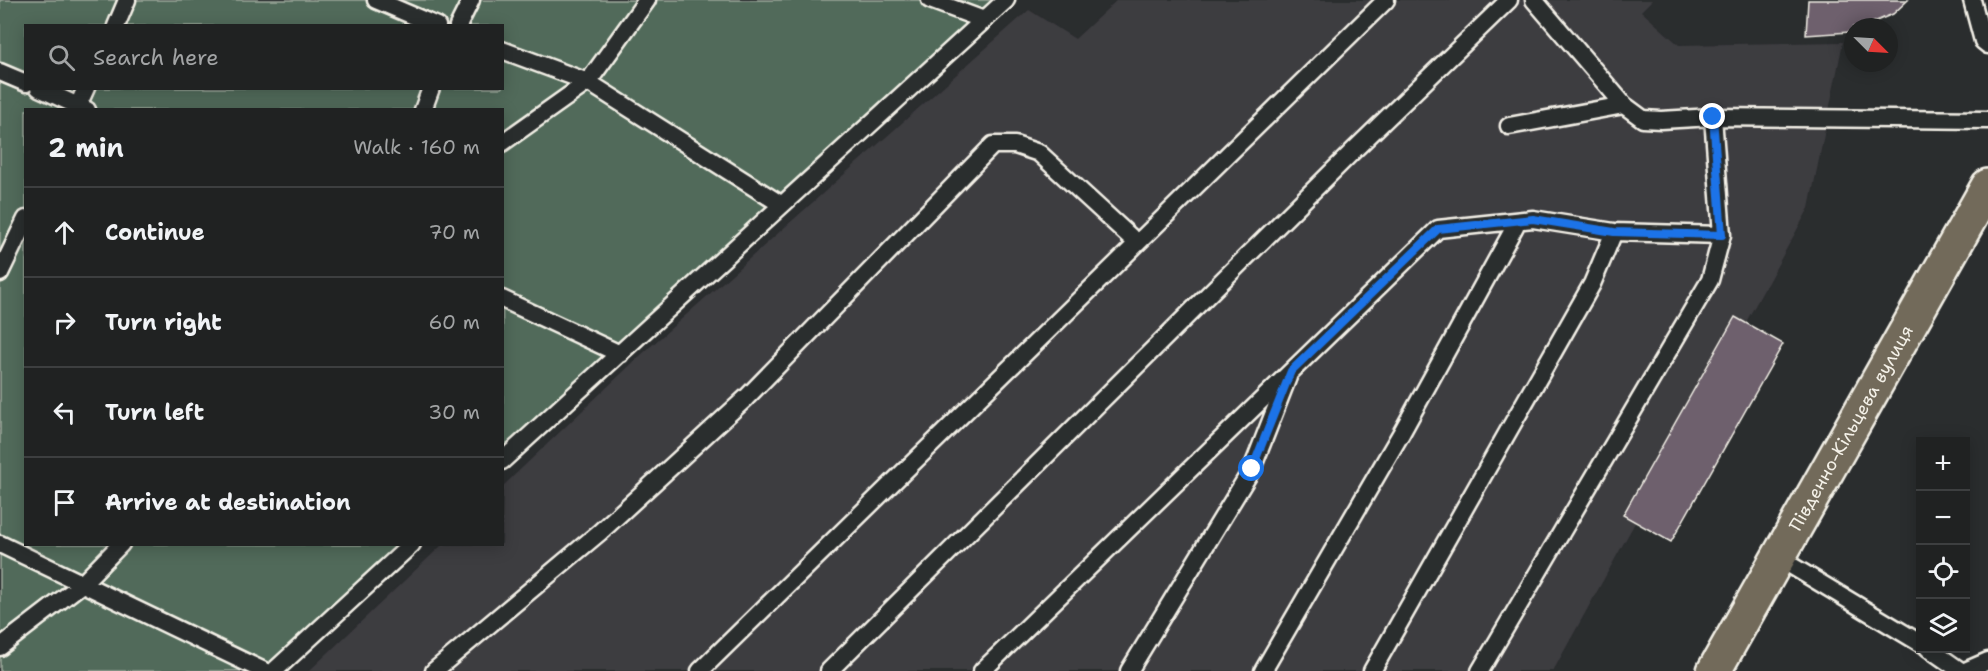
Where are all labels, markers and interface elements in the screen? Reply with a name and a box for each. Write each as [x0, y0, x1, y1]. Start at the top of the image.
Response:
north arrow [1844, 18, 1898, 72]
search box [24, 24, 504, 90]
icon: search [45, 41, 78, 74]
text: Search here [93, 43, 219, 72]
route end [1699, 103, 1725, 129]
text: 2 min [48, 130, 124, 165]
text: Walk · 160 m [353, 134, 480, 160]
icon: ahead [48, 216, 81, 249]
text: Continue [105, 218, 205, 247]
text: 70 m [428, 219, 480, 245]
icon: right [48, 306, 81, 339]
text: Turn right [105, 308, 222, 337]
text: 60 m [428, 309, 480, 335]
street label: Південно-Кільцева вулиця [1784, 321, 1919, 535]
icon: left [48, 396, 81, 429]
text: Turn left [105, 398, 204, 427]
text: 30 m [428, 399, 480, 425]
map controls [1916, 437, 1970, 653]
button: + [1916, 437, 1970, 491]
route start [1238, 455, 1264, 481]
icon: arrive [48, 486, 81, 519]
text: Arrive at destination [105, 488, 351, 517]
button: − [1916, 491, 1970, 545]
button: locate [1916, 545, 1970, 599]
button: layers [1916, 599, 1970, 653]

